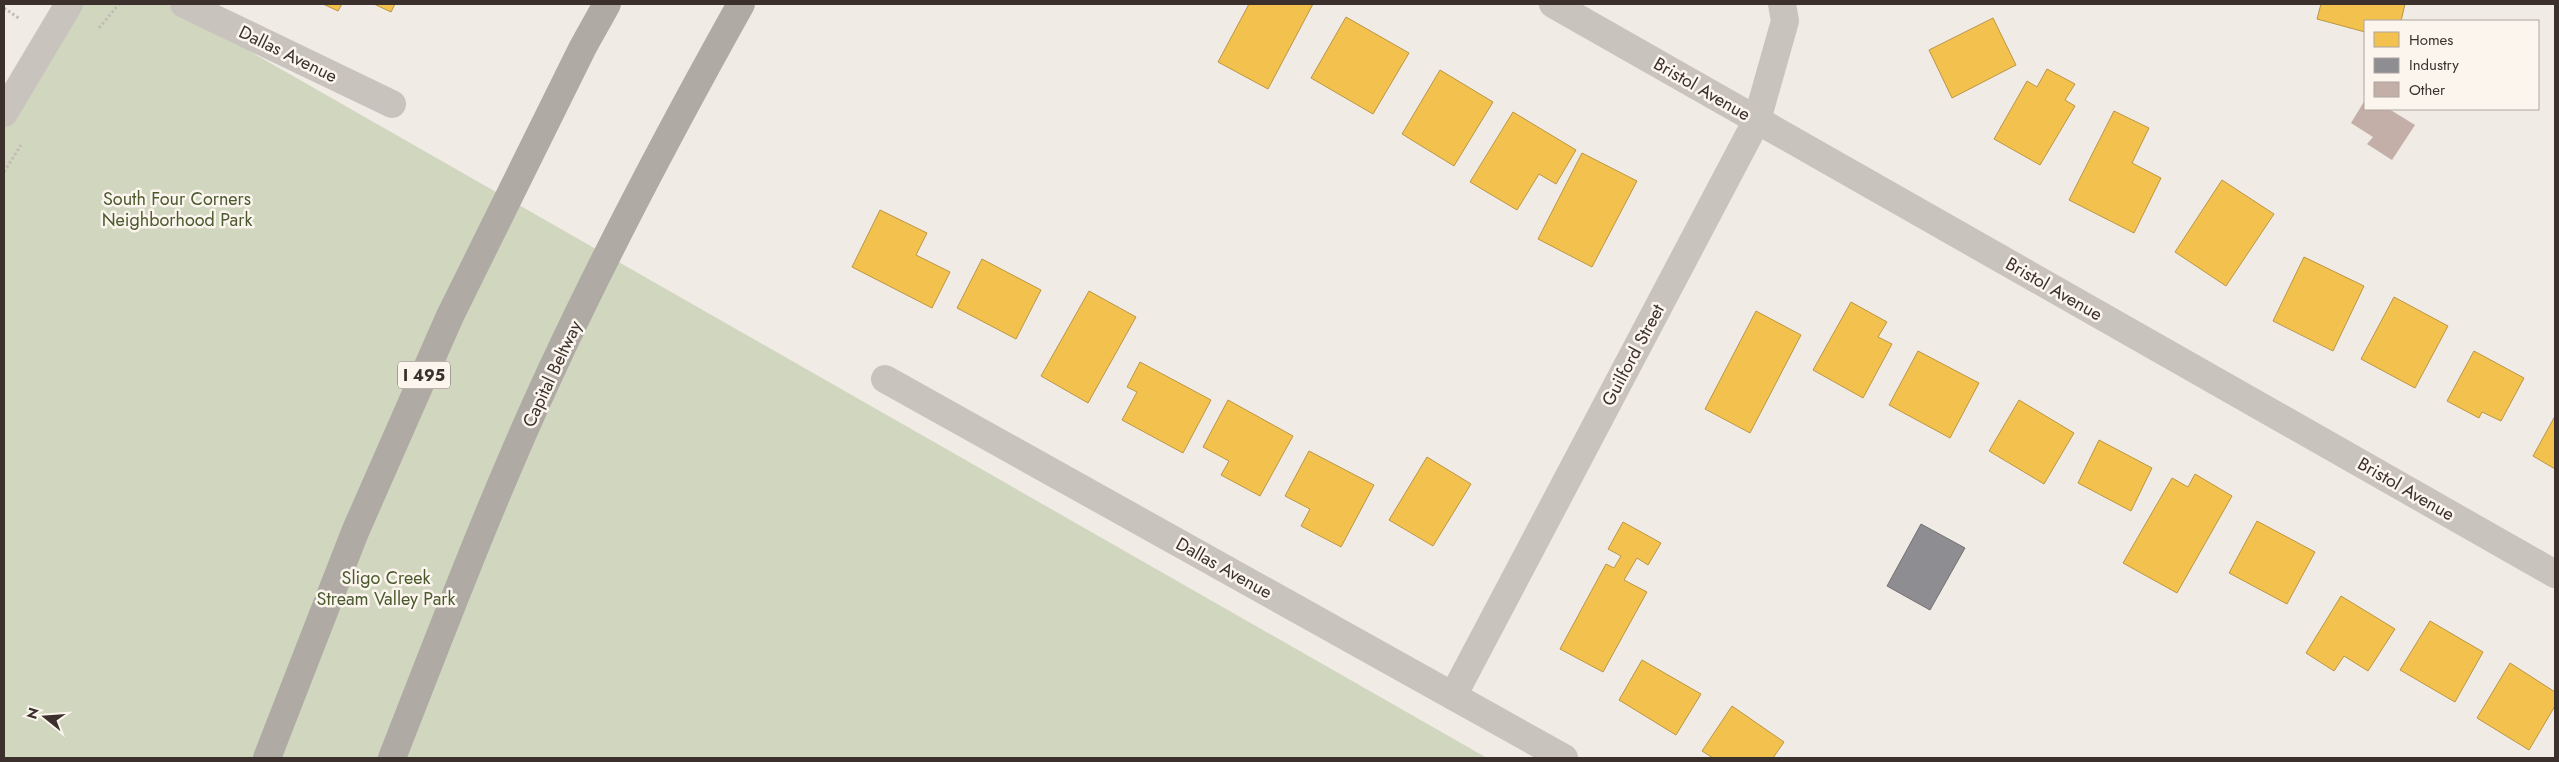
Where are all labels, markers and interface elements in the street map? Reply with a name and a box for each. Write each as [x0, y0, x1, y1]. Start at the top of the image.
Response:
street label: Dallas Avenue [234, 19, 342, 89]
legend [2364, 20, 2539, 110]
text: Homes [2409, 29, 2453, 51]
street label: Bristol Avenue [1649, 51, 1755, 127]
text: Industry [2409, 54, 2459, 76]
text: Other [2409, 79, 2446, 101]
park label: South Four Corners Neighborhood Park [102, 186, 252, 233]
street label: Bristol Avenue [2001, 251, 2107, 327]
street label: Guilford Street [1595, 299, 1671, 411]
street label: Capital Beltway [516, 316, 588, 432]
road number: I 495 [398, 362, 450, 388]
street label: Bristol Avenue [2353, 451, 2459, 527]
street label: Dallas Avenue [1171, 531, 1277, 605]
park label: Sligo Creek Stream Valley Park [317, 565, 456, 612]
north arrow [20, 692, 70, 742]
text: N [21, 705, 44, 721]

